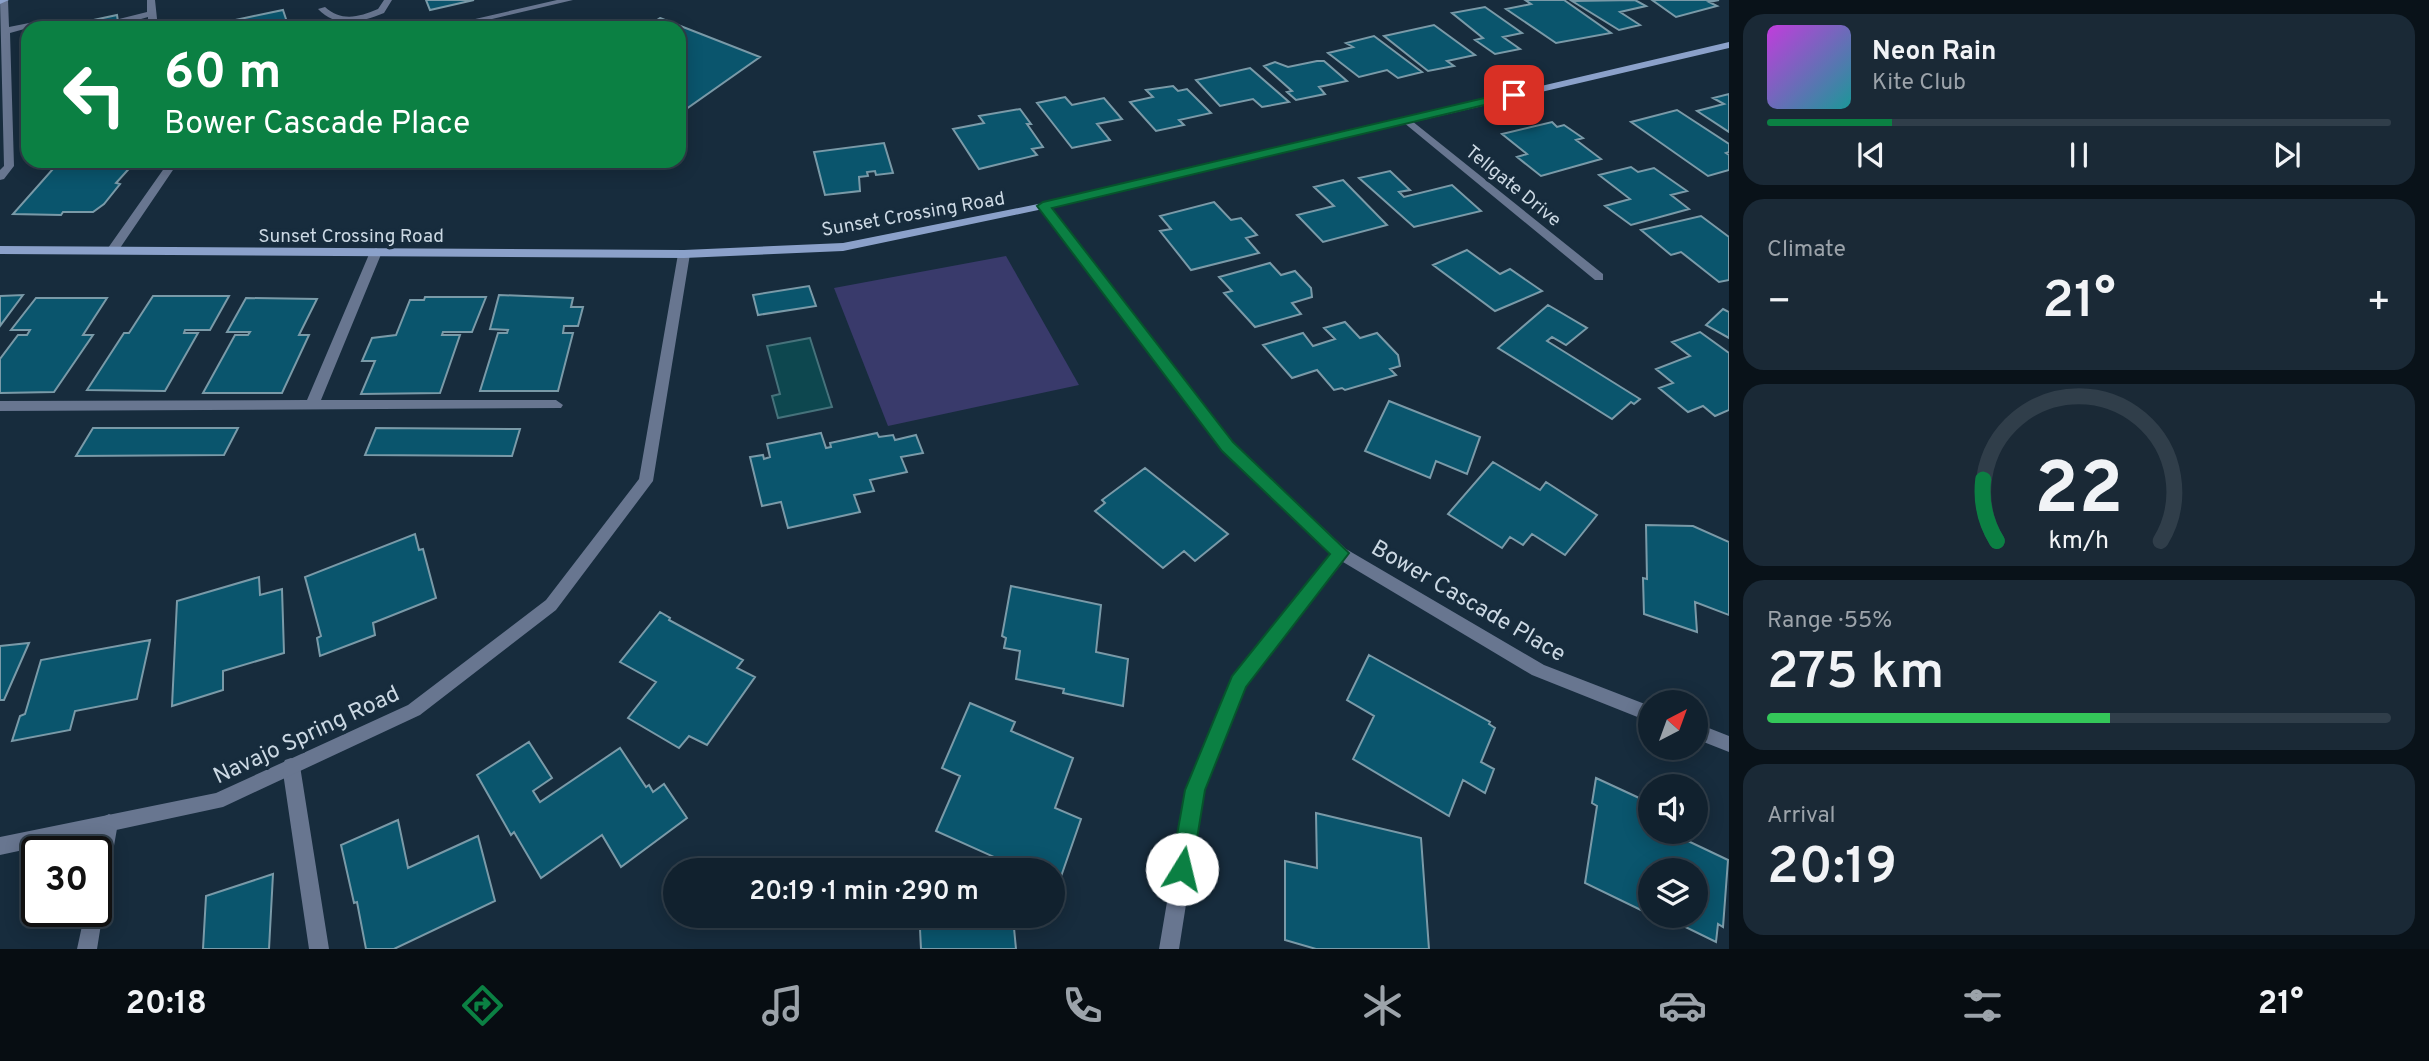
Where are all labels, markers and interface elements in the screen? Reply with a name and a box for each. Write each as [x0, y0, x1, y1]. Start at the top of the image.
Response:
text: Neon Rain [1872, 36, 1997, 69]
text: 60 m [164, 44, 282, 106]
icon: left [49, 49, 140, 140]
pin [1484, 65, 1544, 125]
text: Kite Club [1872, 69, 1966, 98]
icon: arrive [1495, 76, 1533, 114]
text: Bower Cascade Place [164, 105, 470, 145]
icon: previous [1852, 136, 1890, 174]
icon: pause [2060, 136, 2098, 174]
icon: next [2268, 136, 2306, 174]
street label: Tellgate Drive [1460, 140, 1566, 233]
street label: Sunset Crossing Road [820, 187, 1007, 243]
street label: Sunset Crossing Road [258, 225, 444, 249]
text: Climate [1767, 236, 1846, 265]
text: 21° [2042, 270, 2116, 336]
text: − [1767, 279, 1792, 328]
text: + [2366, 279, 2391, 328]
text: 22 [2034, 447, 2124, 539]
text: km/h [2049, 525, 2109, 557]
street label: Bower Cascade Place [1365, 535, 1570, 670]
text: Range · 55% [1767, 607, 1892, 636]
text: 275 km [1767, 641, 1944, 707]
street label: Navajo Spring Road [209, 680, 405, 792]
north arrow [1638, 690, 1708, 760]
map controls [1638, 690, 1708, 928]
button: sound [1638, 774, 1708, 844]
text: Arrival [1767, 802, 1836, 831]
position arrow [1145, 832, 1219, 906]
speed limit sign: 30 [21, 836, 112, 927]
text: 20:19 [1767, 836, 1897, 902]
button: layers [1638, 858, 1708, 928]
text: 20:19 · 1 min · 290 m [749, 876, 979, 909]
icon: directions [458, 981, 507, 1030]
icon: music [758, 981, 807, 1030]
icon: phone [1058, 981, 1107, 1030]
icon: climate [1358, 981, 1407, 1030]
icon: car [1658, 981, 1707, 1030]
icon: filters [1958, 981, 2007, 1030]
text: 20:18 [126, 985, 207, 1025]
text: 21° [2258, 985, 2304, 1025]

